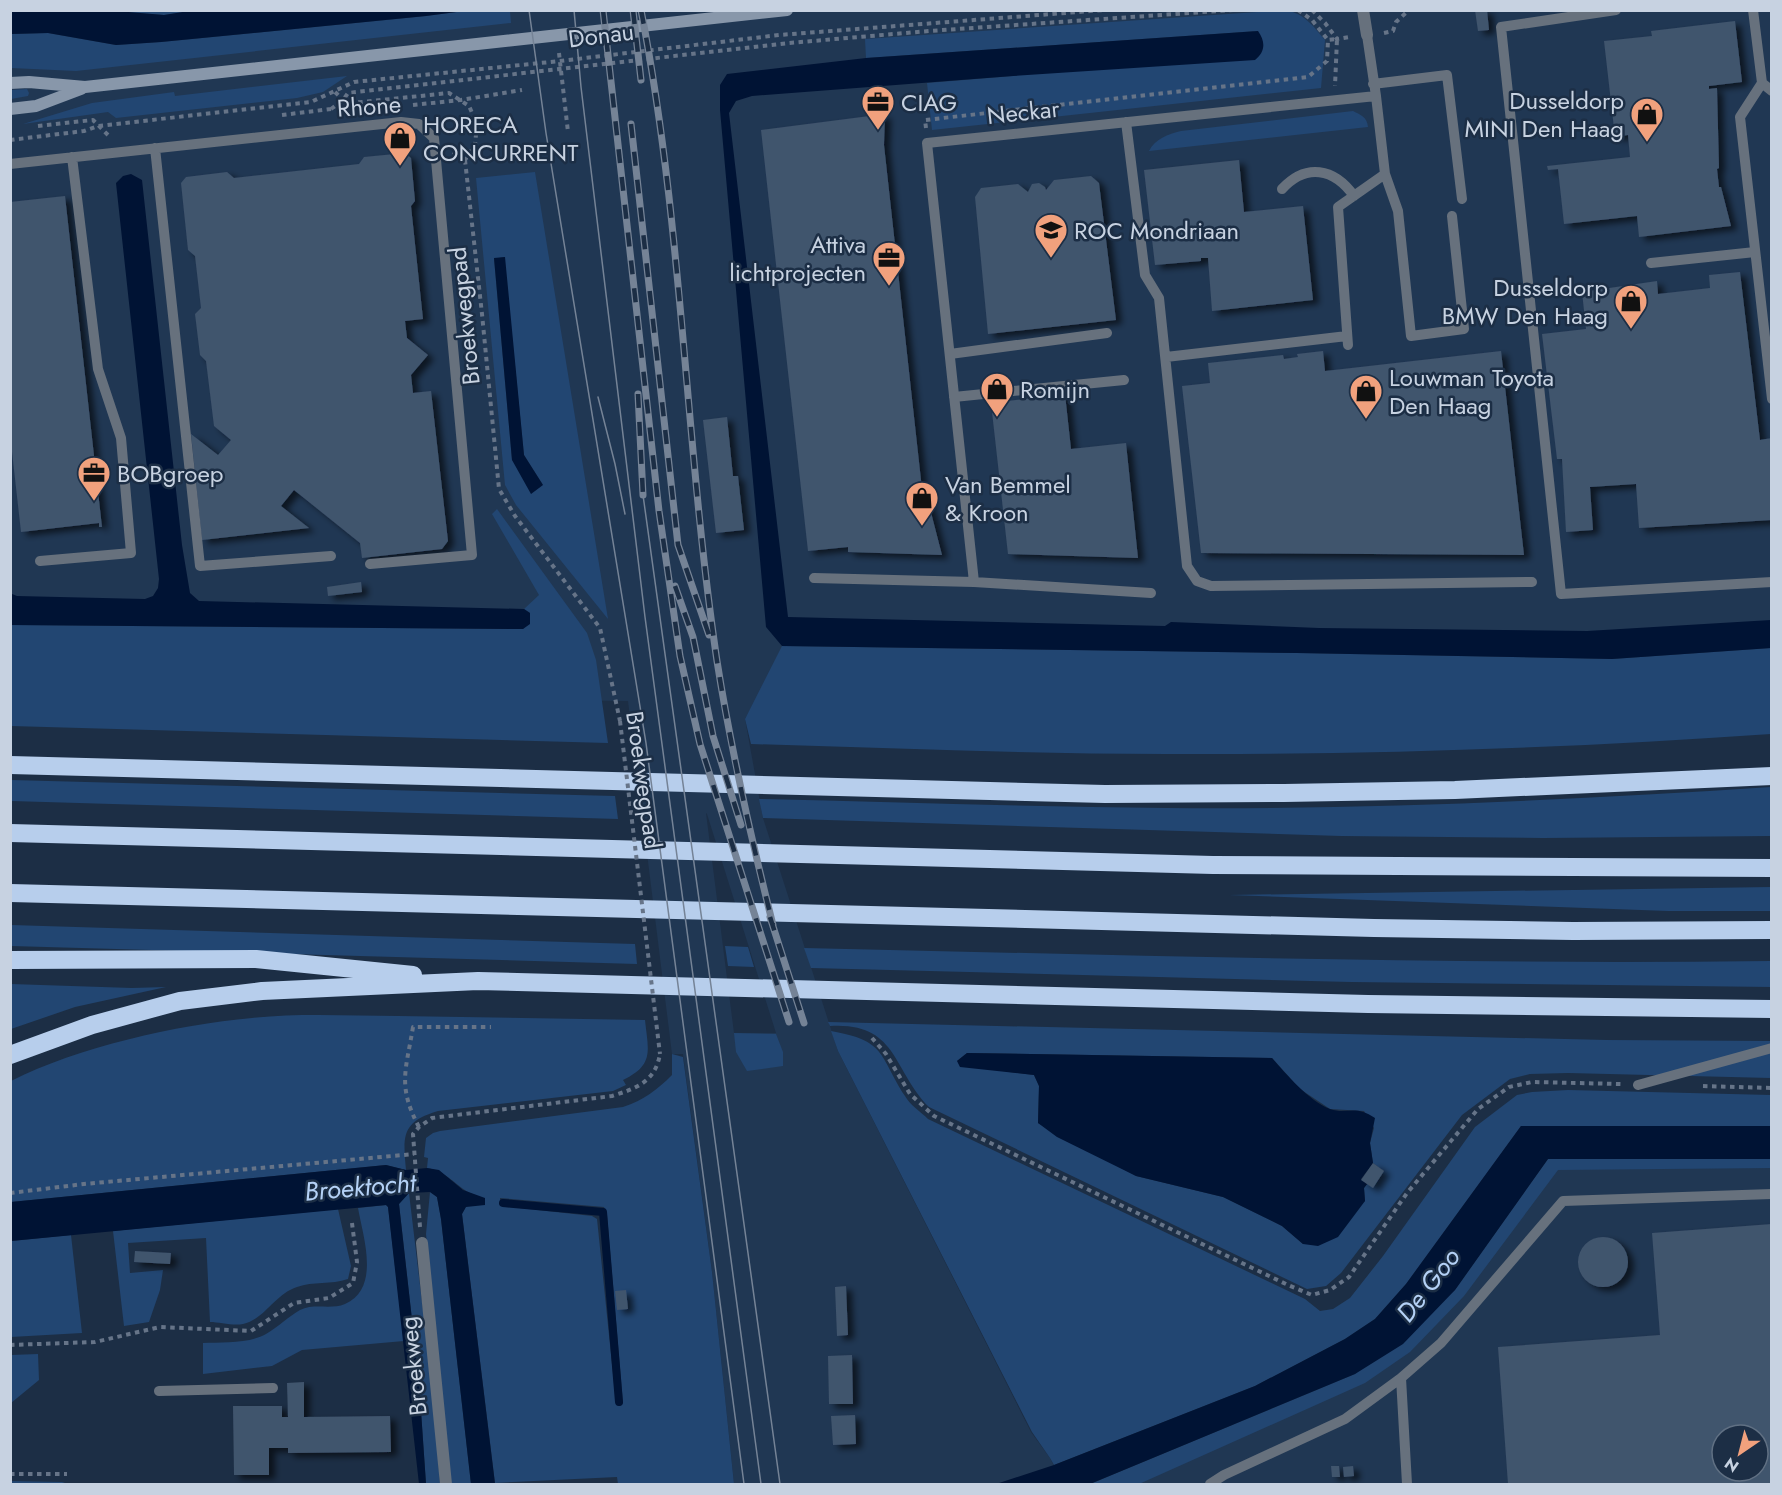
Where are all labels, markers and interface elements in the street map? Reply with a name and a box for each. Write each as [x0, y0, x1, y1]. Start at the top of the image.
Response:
street label: Donau [566, 14, 636, 56]
place label: Dusseldorp MINI Den Haag [1465, 83, 1624, 146]
office icon: CIAG [860, 84, 896, 131]
place label: CIAG [901, 85, 957, 120]
street label: Rhone [336, 86, 402, 126]
street label: Neckar [985, 91, 1062, 133]
shop icon: Dusseldorp MINI Den Haag [1629, 96, 1665, 143]
place label: HORECA CONCURRENT [423, 107, 578, 170]
shop icon: HORECA CONCURRENT [382, 120, 418, 167]
school or university icon: ROC Mondriaan [1033, 212, 1069, 259]
place label: ROC Mondriaan [1074, 213, 1239, 248]
place label: Attiva lichtprojecten [729, 227, 866, 290]
office icon: Attiva lichtprojecten [871, 240, 907, 287]
street label: Broekwegpad [439, 245, 489, 387]
place label: Dusseldorp BMW Den Haag [1442, 270, 1608, 333]
shop icon: Dusseldorp BMW Den Haag [1613, 283, 1649, 330]
place label: Louwman Toyota Den Haag [1389, 360, 1554, 423]
shop icon: Romijn [979, 371, 1015, 418]
place label: Romijn [1020, 372, 1090, 407]
shop icon: Louwman Toyota Den Haag [1348, 373, 1384, 420]
office icon: BOBgroep [76, 455, 112, 502]
place label: BOBgroep [117, 456, 223, 491]
place label: Van Bemmel & Kroon [945, 467, 1071, 530]
shop icon: Van Bemmel & Kroon [904, 480, 940, 527]
street label: Broekwegpad [617, 709, 671, 851]
water label: Broektocht [303, 1163, 419, 1211]
water label: De Goo [1387, 1240, 1469, 1330]
street label: Broekweg [390, 1315, 436, 1417]
north arrow [1710, 1423, 1770, 1483]
text: N [1720, 1452, 1743, 1478]

